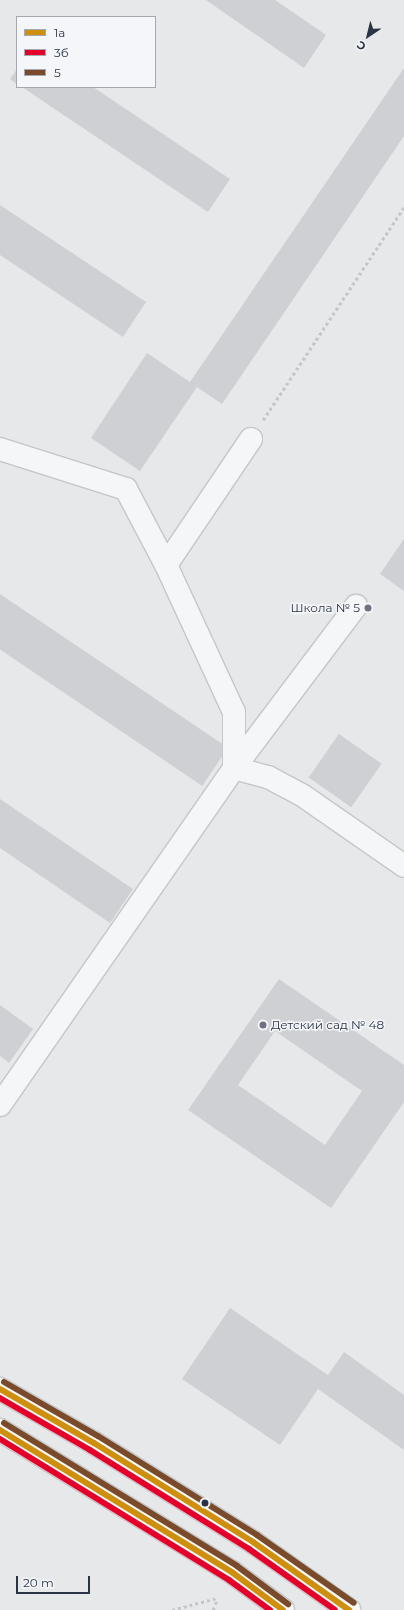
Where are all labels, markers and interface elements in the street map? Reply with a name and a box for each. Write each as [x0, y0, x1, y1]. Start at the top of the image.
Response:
legend [16, 16, 156, 88]
north arrow [348, 16, 388, 56]
text: 1а [54, 25, 65, 40]
text: С [354, 38, 368, 54]
text: 3б [54, 45, 69, 60]
text: 5 [54, 65, 61, 80]
place label: Школа № 5 [290, 601, 360, 615]
marker: Школа № 5 [363, 603, 373, 613]
place label: Детский сад № 48 [271, 1018, 384, 1032]
marker: Детский сад № 48 [258, 1020, 268, 1030]
unlabelled marker [200, 1498, 210, 1508]
scale bar [18, 1568, 92, 1594]
text: 20 m [23, 1575, 54, 1590]

